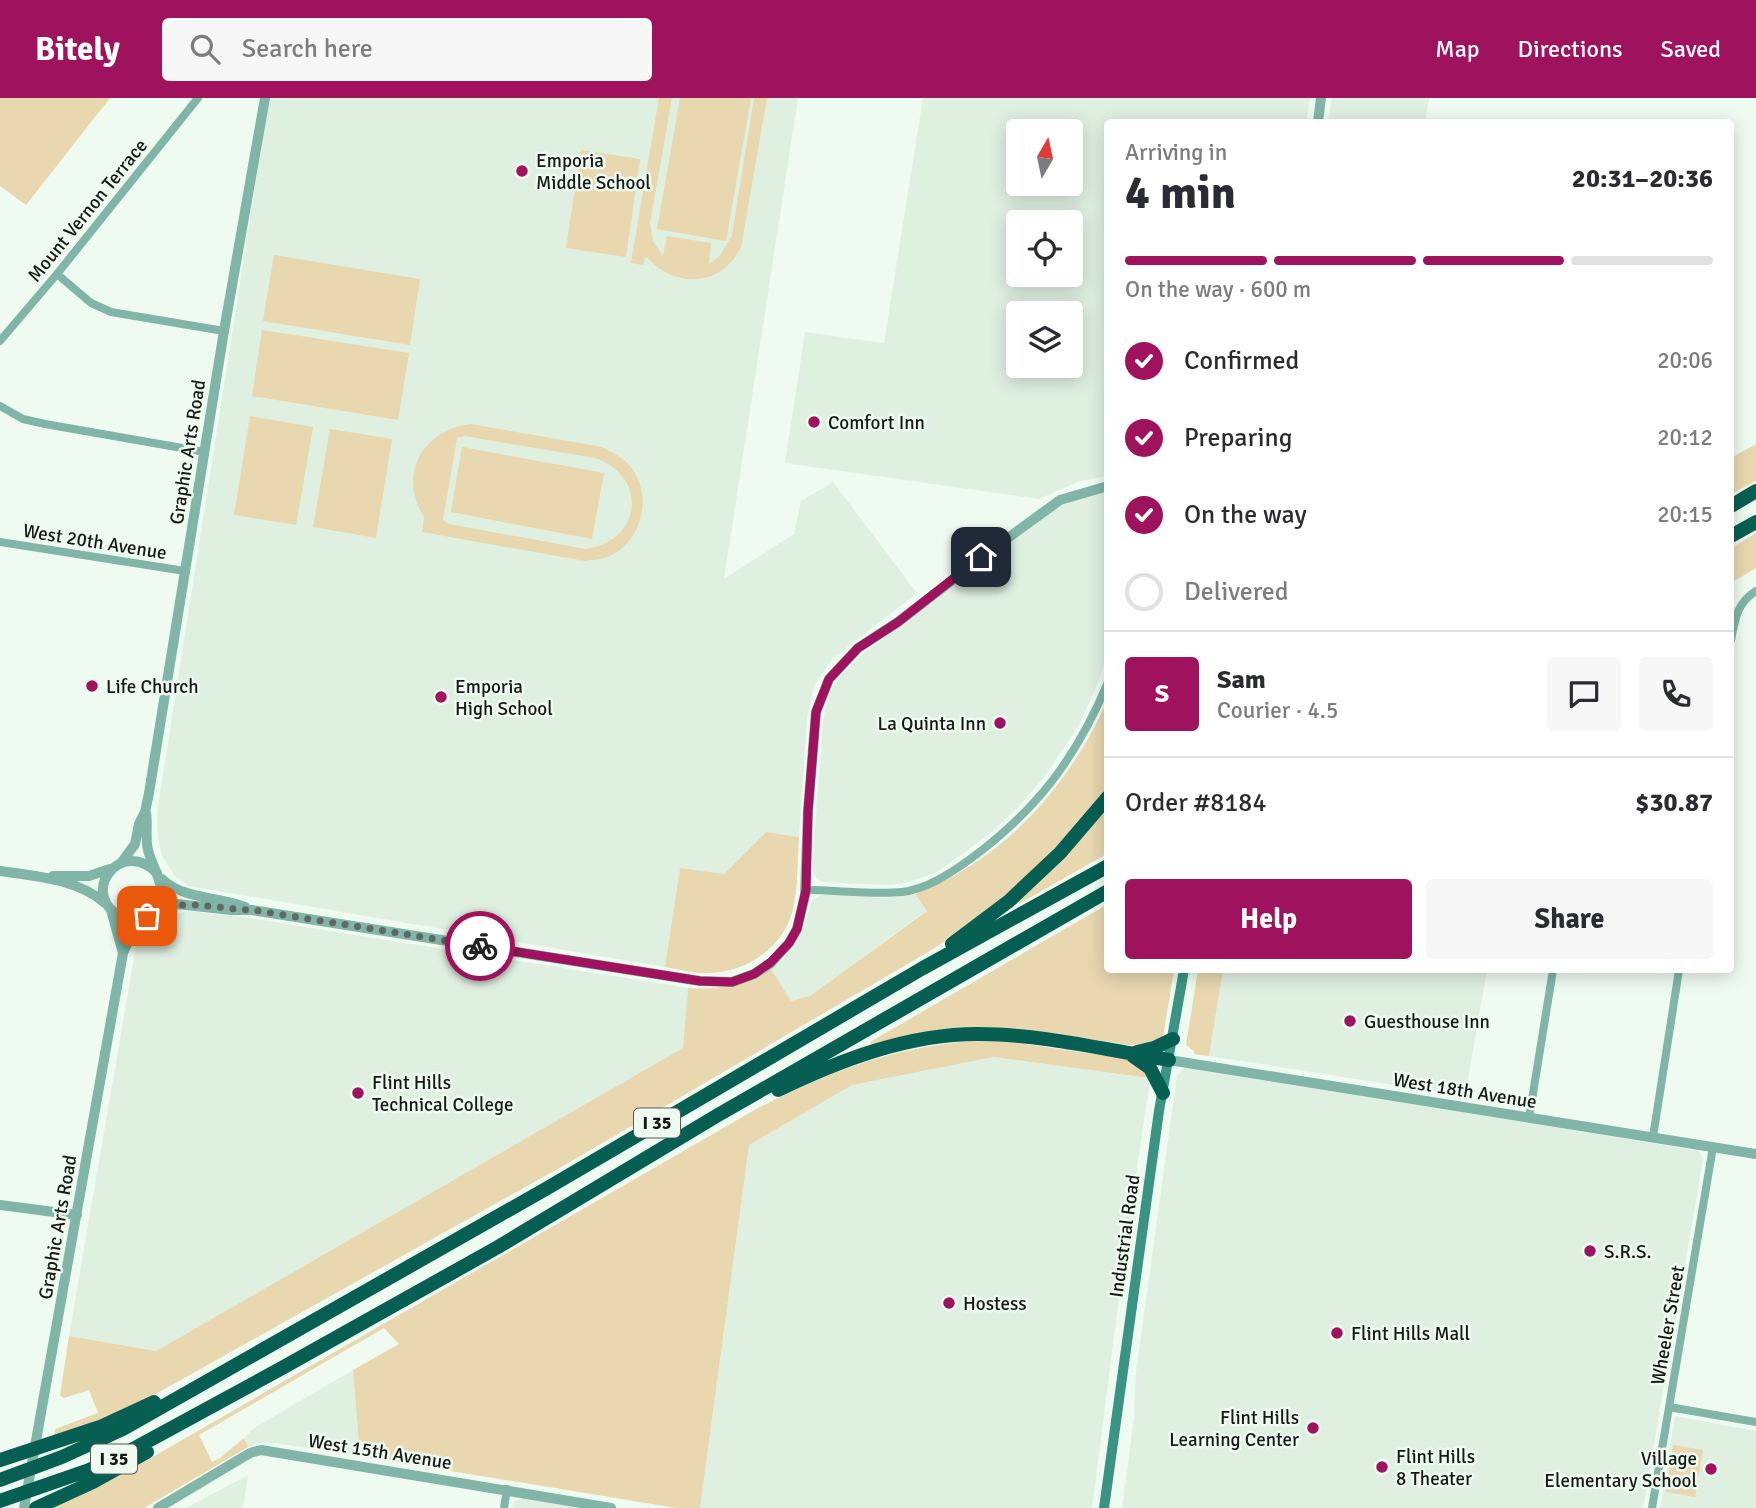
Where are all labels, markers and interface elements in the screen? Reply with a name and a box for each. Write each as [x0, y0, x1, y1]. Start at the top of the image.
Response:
search box [162, 18, 652, 81]
text: Bitely [35, 29, 120, 70]
icon: search [186, 30, 224, 68]
text: Search here [242, 33, 373, 65]
text: Map [1435, 34, 1480, 64]
text: Directions [1518, 34, 1623, 64]
text: Saved [1661, 34, 1721, 64]
north arrow [1006, 119, 1083, 196]
map controls [1006, 119, 1083, 378]
street label: Mount Vernon Terrace [23, 134, 153, 287]
text: Arriving in [1125, 138, 1227, 167]
place label: Emporia Middle School [536, 149, 651, 195]
marker: Emporia Middle School [514, 163, 530, 179]
text: 20:31–20:36 [1572, 163, 1713, 195]
text: 4 min [1125, 165, 1236, 221]
button: locate [1006, 210, 1083, 287]
text: On the way · 600 m [1125, 275, 1311, 304]
button: layers [1006, 301, 1083, 378]
icon: check [1125, 342, 1163, 380]
text: Confirmed [1184, 345, 1299, 377]
text: 20:06 [1657, 346, 1713, 375]
street label: Graphic Arts Road [165, 378, 211, 526]
place label: Comfort Inn [828, 411, 925, 435]
marker: Comfort Inn [806, 414, 822, 430]
icon: check [1125, 419, 1163, 457]
text: Preparing [1184, 422, 1292, 454]
text: 20:12 [1657, 423, 1713, 452]
icon: check [1125, 496, 1163, 534]
text: On the way [1184, 499, 1307, 531]
text: 20:15 [1657, 500, 1713, 529]
street label: West 20th Avenue [21, 519, 168, 565]
pin [951, 527, 1011, 587]
icon: home [962, 538, 1000, 576]
text: Delivered [1184, 576, 1289, 608]
button: chat [1547, 657, 1621, 731]
button: phone [1639, 657, 1713, 731]
text: Sam [1217, 664, 1266, 696]
place label: Life Church [106, 675, 199, 699]
place label: Emporia High School [455, 675, 553, 721]
marker: Life Church [84, 678, 100, 694]
text: S [1155, 678, 1169, 710]
marker: Emporia High School [433, 689, 449, 705]
text: Courier · 4.5 [1217, 696, 1338, 725]
place label: La Quinta Inn [877, 712, 986, 736]
marker: La Quinta Inn [992, 715, 1008, 731]
text: Order #8184 [1125, 787, 1266, 819]
text: $30.87 [1635, 787, 1713, 819]
button: Help [1125, 879, 1412, 959]
button: Share [1426, 879, 1713, 959]
pin [117, 886, 177, 946]
icon: bag [128, 897, 166, 935]
courier [445, 911, 515, 981]
icon: bike [461, 927, 499, 965]
place label: Guesthouse Inn [1364, 1010, 1490, 1034]
marker: Guesthouse Inn [1342, 1013, 1358, 1029]
street label: West 18th Avenue [1391, 1068, 1538, 1114]
place label: Flint Hills Technical College [372, 1071, 513, 1117]
marker: Flint Hills Technical College [350, 1085, 366, 1101]
road number: I 35 [634, 1108, 680, 1138]
street label: Graphic Arts Road [33, 1153, 82, 1301]
street label: Industrial Road [1104, 1173, 1145, 1299]
place label: S.R.S. [1604, 1240, 1652, 1264]
marker: S.R.S. [1582, 1243, 1598, 1259]
street label: Wheeler Street [1646, 1263, 1690, 1387]
place label: Hostess [963, 1292, 1027, 1316]
marker: Hostess [941, 1295, 957, 1311]
place label: Flint Hills Mall [1351, 1322, 1470, 1346]
marker: Flint Hills Mall [1329, 1325, 1345, 1341]
place label: Flint Hills Learning Center [1169, 1406, 1299, 1452]
marker: Flint Hills Learning Center [1305, 1420, 1321, 1436]
street label: West 15th Avenue [306, 1429, 453, 1475]
road number: I 35 [91, 1444, 137, 1474]
place label: Flint Hills 8 Theater [1396, 1445, 1475, 1491]
place label: Village Elementary School [1544, 1447, 1697, 1493]
marker: Flint Hills 8 Theater [1374, 1459, 1390, 1475]
marker: Village Elementary School [1703, 1461, 1719, 1477]

